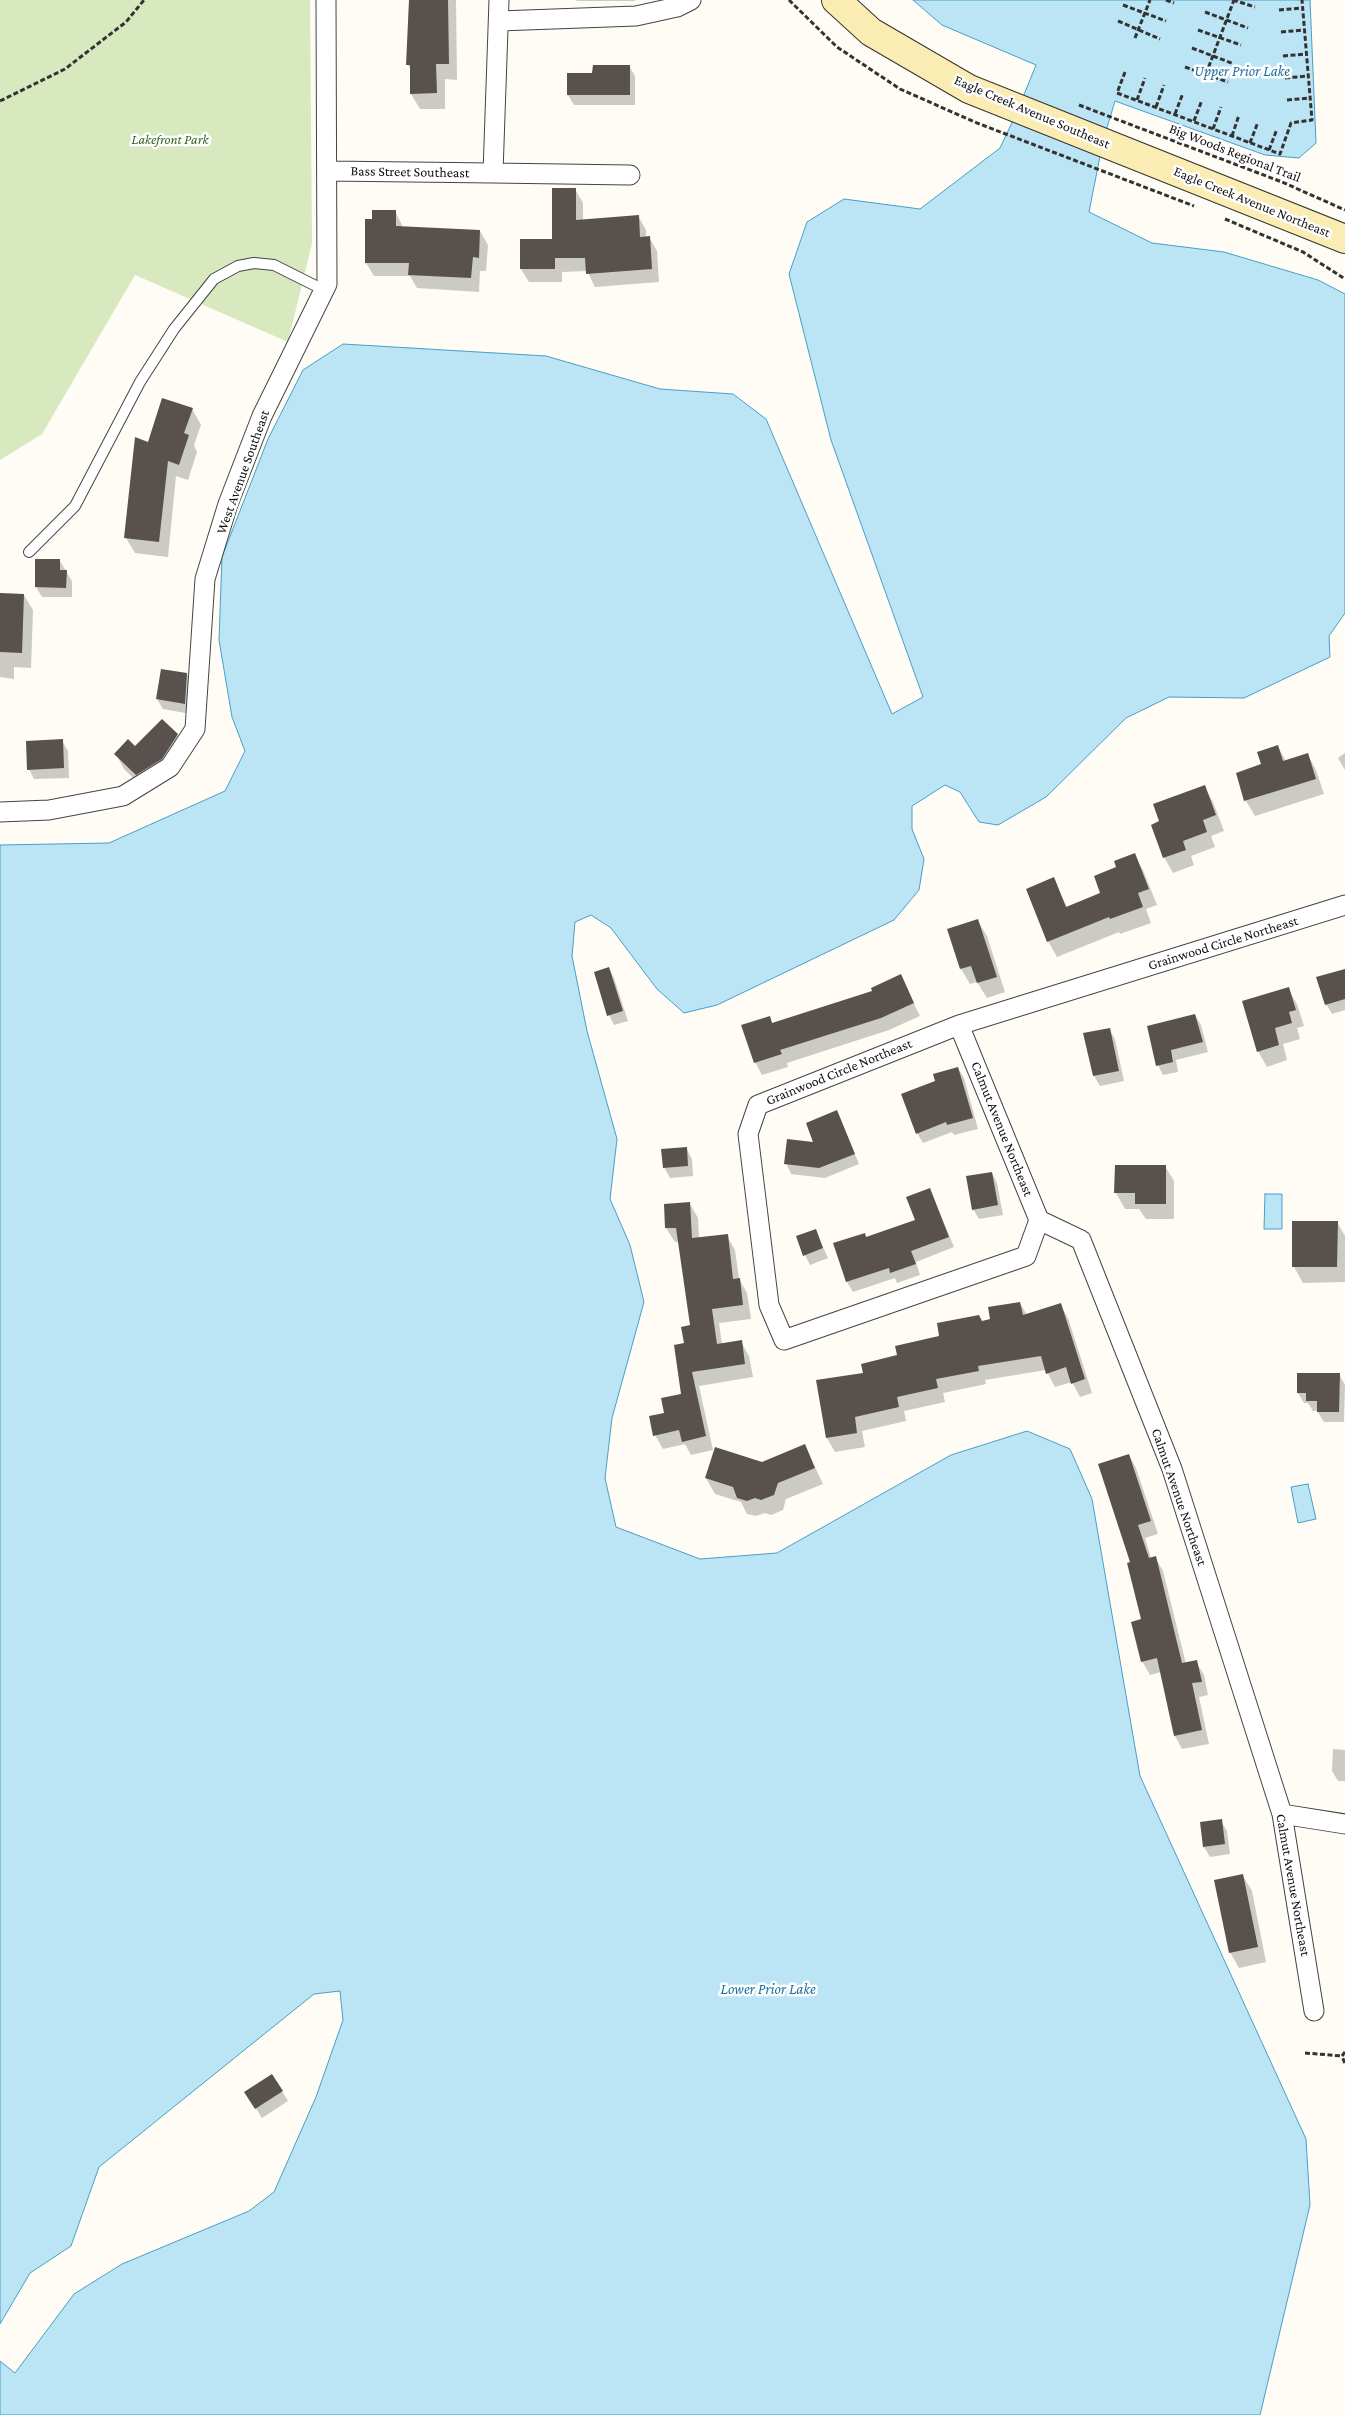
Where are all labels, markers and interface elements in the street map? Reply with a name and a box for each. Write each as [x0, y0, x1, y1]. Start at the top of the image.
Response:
water label: Upper Prior Lake [1194, 62, 1290, 80]
street label: Eagle Creek Avenue Southeast [952, 72, 1112, 152]
street label: Big Woods Regional Trail [1167, 120, 1303, 186]
park label: Lakefront Park [131, 132, 209, 148]
street label: Bass Street Southeast [350, 163, 470, 181]
street label: Eagle Creek Avenue Northeast [1171, 163, 1333, 241]
street label: West Avenue Southeast [213, 408, 273, 536]
street label: Grainwood Circle Northeast [1146, 912, 1300, 974]
street label: Grainwood Circle Northeast [764, 1035, 914, 1109]
street label: Calmut Avenue Northeast [967, 1059, 1037, 1199]
street label: Calmut Avenue Northeast [1148, 1426, 1210, 1568]
street label: Calmut Avenue Northeast [1272, 1813, 1314, 1957]
water label: Lower Prior Lake [720, 1980, 816, 1998]

